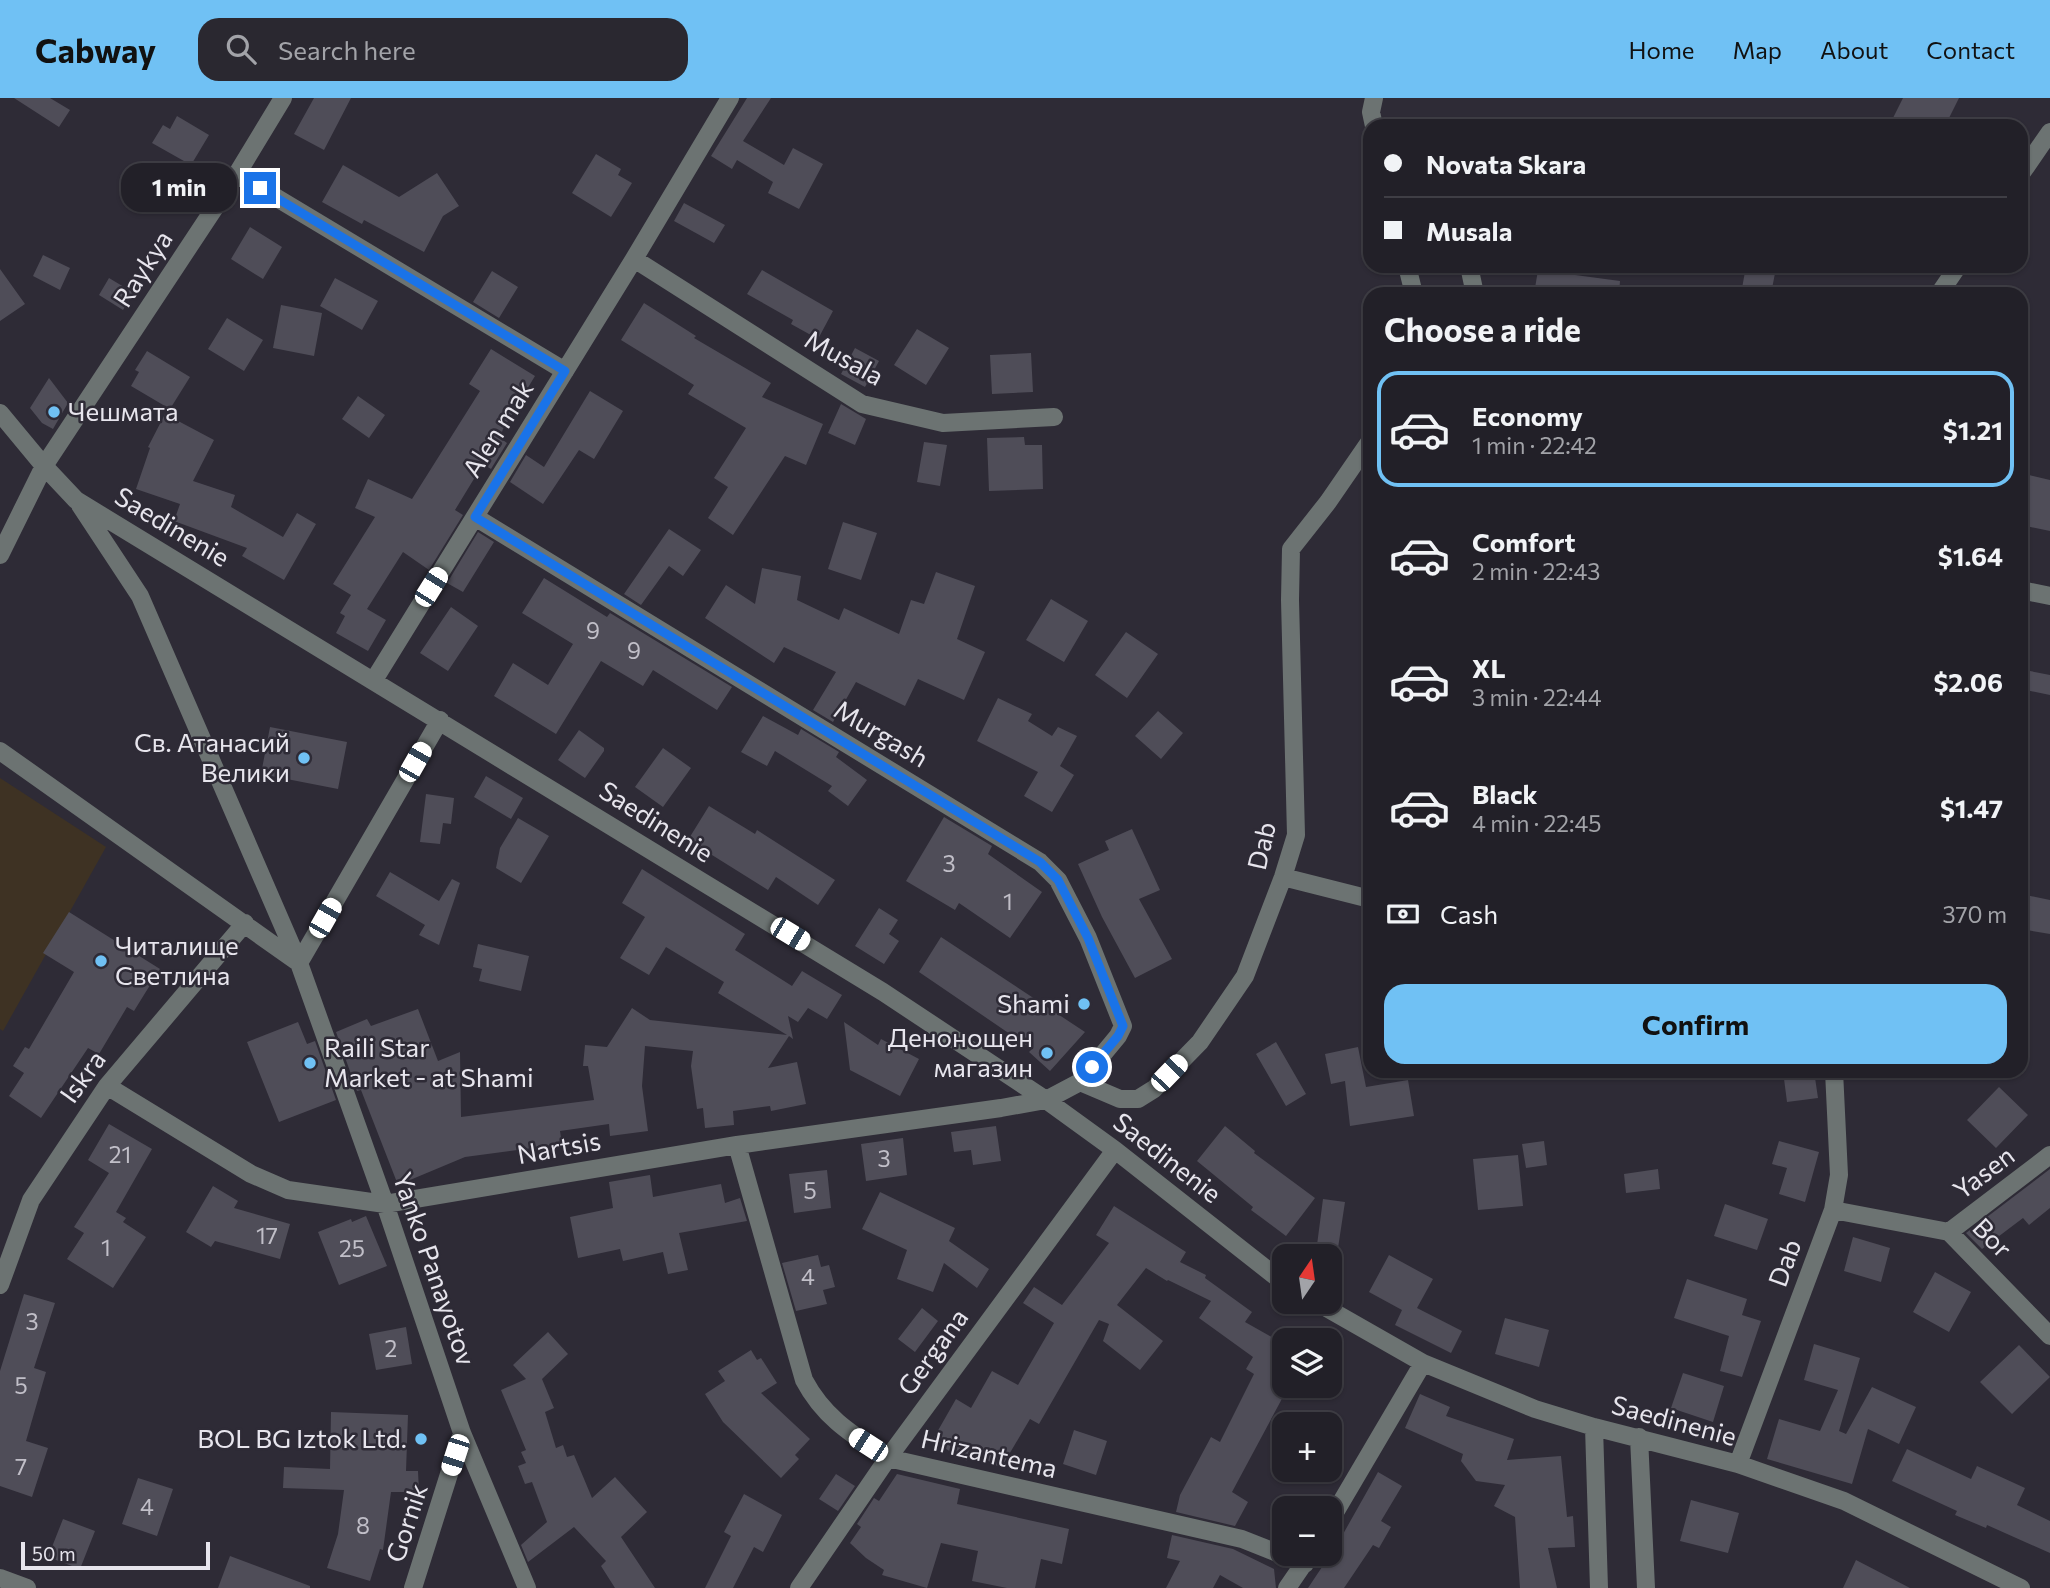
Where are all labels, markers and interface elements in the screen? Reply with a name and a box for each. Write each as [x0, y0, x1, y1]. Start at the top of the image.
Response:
search box [198, 18, 688, 81]
text: Cabway [35, 29, 156, 70]
icon: search [222, 30, 260, 68]
text: Search here [278, 34, 416, 65]
text: Home [1629, 35, 1695, 64]
text: Map [1733, 35, 1782, 64]
text: About [1820, 35, 1888, 64]
text: Contact [1926, 35, 2015, 64]
text: Novata Skara [1426, 148, 1586, 179]
callout: 1 min [120, 164, 236, 212]
route end [244, 172, 276, 204]
text: 1 min [152, 173, 206, 201]
text: Musala [1426, 215, 1512, 246]
street label: Raykya [106, 224, 178, 312]
text: Choose a ride [1384, 309, 1581, 349]
street label: Musala [800, 323, 889, 391]
street label: Alen mak [455, 374, 539, 482]
place label: Чешмата [68, 395, 179, 426]
icon: car [1388, 398, 1451, 461]
text: Economy [1472, 400, 1583, 431]
marker: Чешмата [46, 404, 62, 420]
text: $1.21 [1943, 414, 2003, 445]
text: 1 min · 22:42 [1472, 431, 1597, 459]
street label: Saedinenie [110, 479, 236, 572]
icon: car [1388, 524, 1451, 587]
text: Comfort [1472, 526, 1575, 557]
text: $1.64 [1938, 540, 2003, 571]
text: 2 min · 22:43 [1472, 557, 1600, 585]
car [411, 564, 452, 610]
house number: 9 [586, 616, 600, 644]
house number: 9 [627, 636, 641, 664]
icon: car [1388, 650, 1451, 713]
text: XL [1472, 652, 1506, 683]
text: $2.06 [1933, 666, 2003, 697]
text: 3 min · 22:44 [1472, 683, 1601, 711]
street label: Murgash [829, 693, 934, 773]
place label: Св. Атанасий Велики [134, 726, 290, 787]
car [396, 739, 435, 785]
marker: Св. Атанасий Велики [296, 750, 312, 766]
street label: Saedinenie [594, 774, 719, 868]
icon: car [1388, 776, 1451, 839]
text: Black [1472, 778, 1538, 809]
text: $1.47 [1940, 792, 2003, 823]
text: 4 min · 22:45 [1472, 809, 1602, 837]
street label: Dab [1240, 819, 1281, 873]
house number: 3 [942, 849, 956, 877]
house number: 1 [1003, 887, 1013, 915]
car [306, 895, 345, 941]
icon: cash [1384, 895, 1422, 933]
text: Cash [1440, 898, 1498, 929]
text: 370 m [1942, 900, 2007, 928]
car [767, 914, 814, 954]
place label: Читалище Светлина [115, 929, 239, 990]
marker: Читалище Светлина [93, 953, 109, 969]
button: Confirm [1384, 984, 2007, 1064]
place label: Shami [997, 987, 1070, 1018]
marker: Shami [1076, 996, 1092, 1012]
place label: Денонощен магазин [888, 1021, 1033, 1082]
place label: Raili Star Market - at Shami [324, 1031, 534, 1092]
street label: Iskra [53, 1044, 111, 1108]
marker: Денонощен магазин [1039, 1045, 1055, 1061]
route start [1076, 1051, 1108, 1083]
car [1147, 1051, 1192, 1095]
marker: Raili Star Market - at Shami [302, 1055, 318, 1071]
street label: Saedinenie [1108, 1105, 1228, 1208]
street label: Nartsis [514, 1124, 603, 1169]
street label: Yasen [1946, 1139, 2020, 1205]
house number: 21 [109, 1140, 131, 1168]
house number: 3 [877, 1144, 891, 1172]
street label: Yanko Panayotov [388, 1168, 483, 1369]
house number: 5 [803, 1176, 817, 1204]
street label: Bor [1967, 1211, 2019, 1263]
house number: 17 [256, 1221, 278, 1249]
house number: 1 [101, 1233, 111, 1261]
house number: 25 [339, 1234, 365, 1262]
street label: Dab [1761, 1235, 1806, 1290]
north arrow [1272, 1244, 1342, 1314]
map controls [1272, 1244, 1342, 1566]
house number: 4 [801, 1262, 815, 1290]
street label: Gergana [890, 1302, 973, 1400]
house number: 3 [25, 1307, 39, 1335]
button: layers [1272, 1328, 1342, 1398]
house number: 2 [385, 1334, 397, 1362]
house number: 5 [14, 1371, 28, 1399]
street label: Saedinenie [1608, 1388, 1740, 1451]
button: + [1272, 1412, 1342, 1482]
place label: BOL BG Iztok Ltd. [197, 1422, 407, 1453]
street label: Hrizantema [918, 1422, 1060, 1483]
car [845, 1425, 892, 1465]
marker: BOL BG Iztok Ltd. [413, 1431, 429, 1447]
car [439, 1432, 472, 1478]
house number: 7 [15, 1452, 27, 1480]
street label: Gornik [378, 1479, 433, 1566]
house number: 4 [140, 1492, 154, 1520]
button: − [1272, 1496, 1342, 1566]
house number: 8 [356, 1511, 370, 1539]
scale bar [21, 1539, 210, 1571]
text: 50 m [32, 1542, 76, 1565]

